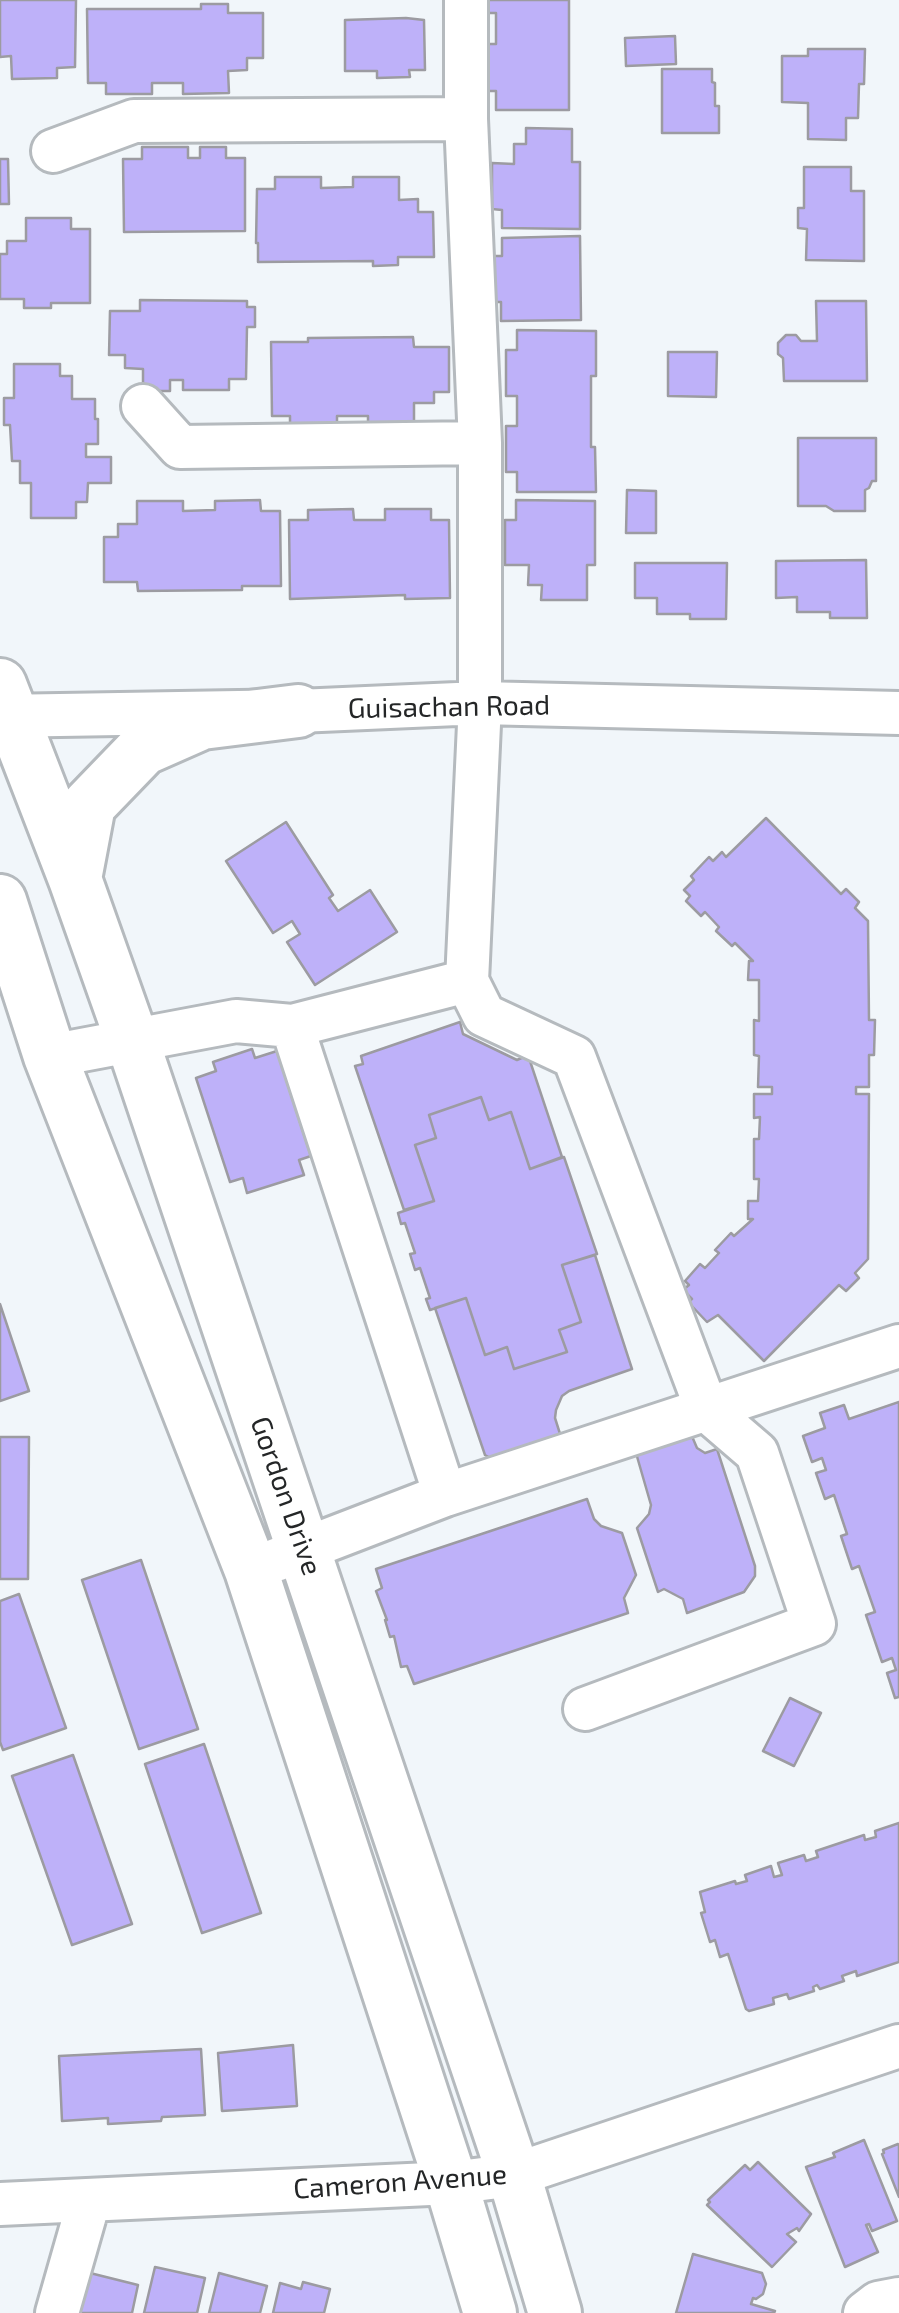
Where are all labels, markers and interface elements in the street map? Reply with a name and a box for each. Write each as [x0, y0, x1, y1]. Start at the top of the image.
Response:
street label: Guisachan Road [348, 688, 550, 726]
street label: Gordon Drive [243, 1412, 329, 1580]
street label: Cameron Avenue [292, 2158, 508, 2206]

